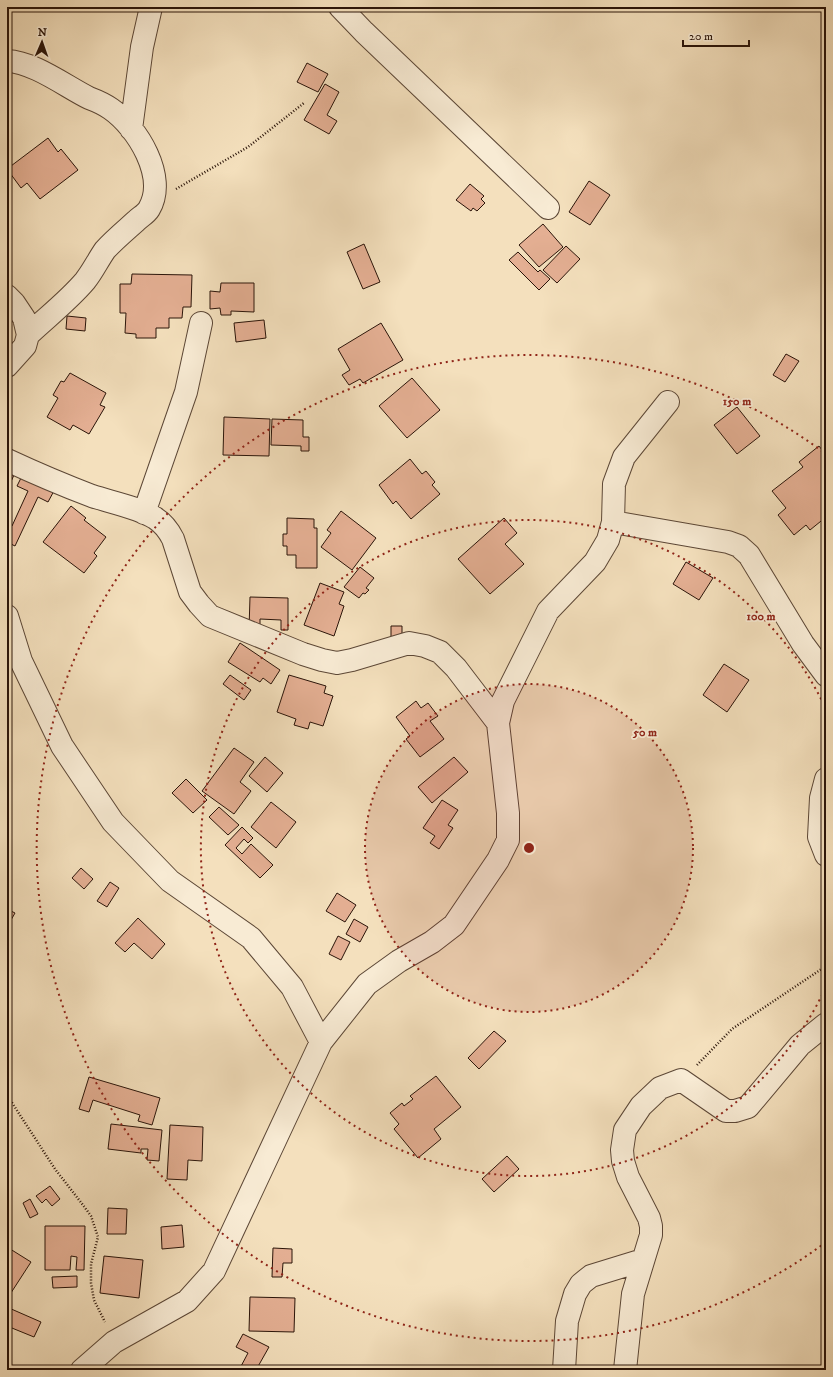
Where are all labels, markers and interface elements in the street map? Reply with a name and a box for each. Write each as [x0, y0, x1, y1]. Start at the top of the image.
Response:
north arrow [22, 22, 62, 62]
scale bar [683, 22, 749, 48]
text: N [38, 26, 47, 40]
text: 20 m [689, 29, 713, 44]
text: 150 m [723, 394, 751, 409]
text: 100 m [747, 609, 775, 624]
text: 50 m [632, 725, 657, 740]
centre of rings [522, 841, 536, 855]

